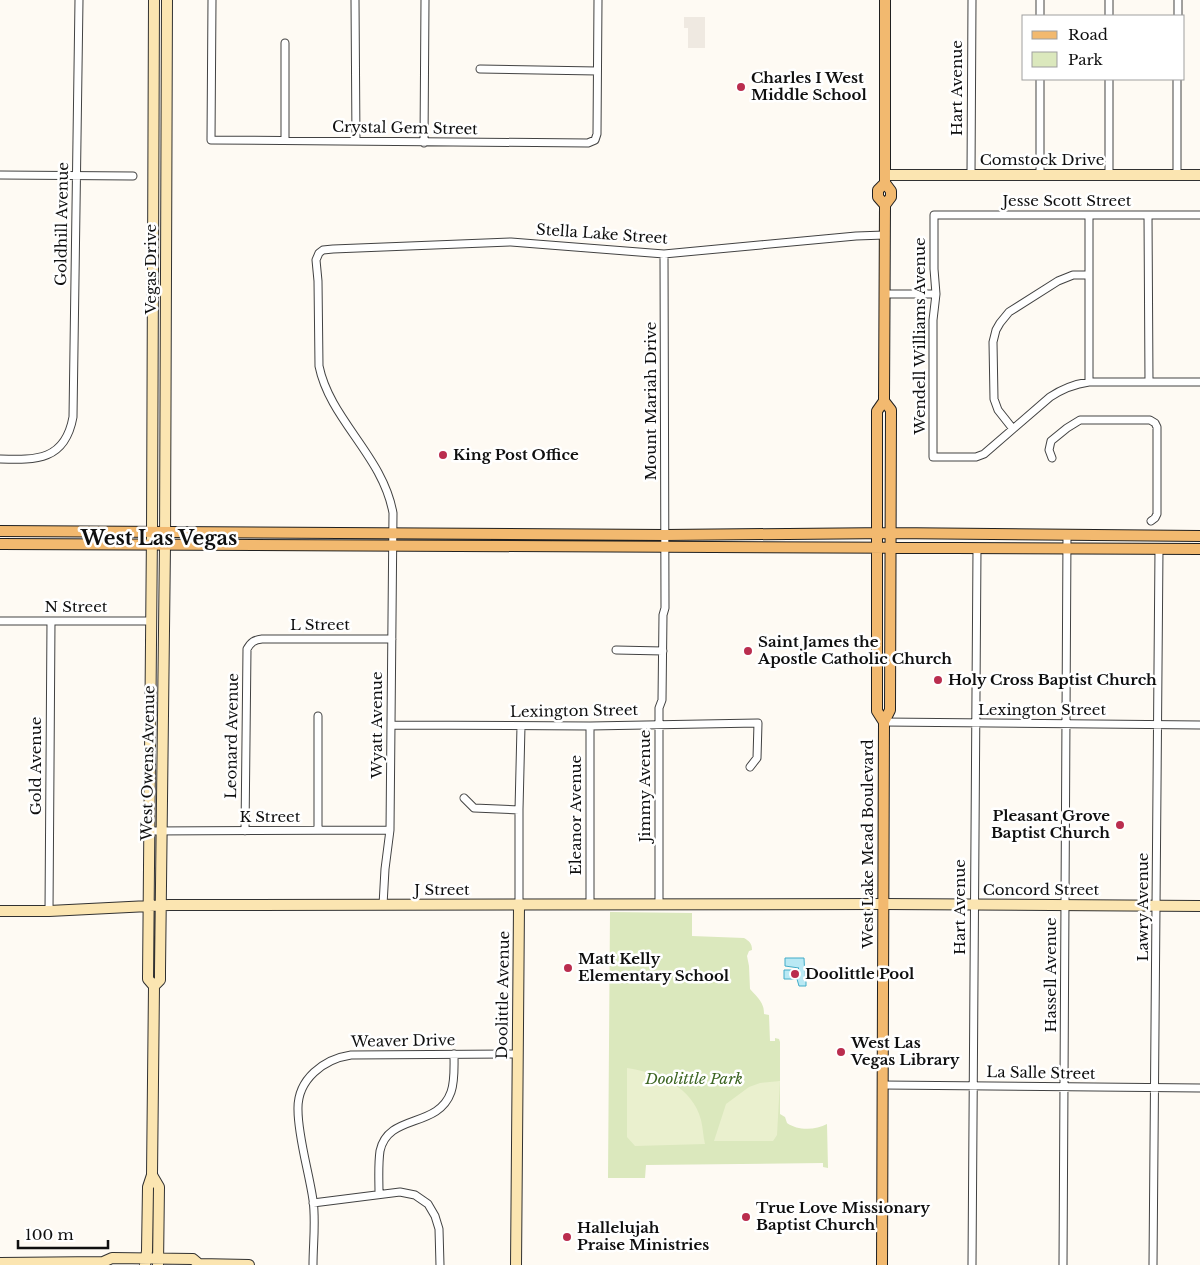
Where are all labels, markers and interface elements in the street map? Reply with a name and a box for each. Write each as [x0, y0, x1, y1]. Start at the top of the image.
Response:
legend [1022, 15, 1185, 80]
text: Road [1068, 25, 1108, 44]
street label: Hart Avenue [947, 40, 966, 136]
text: Park [1068, 50, 1104, 69]
place label: Charles I West Middle School [751, 68, 867, 104]
marker: Charles I West Middle School [735, 81, 747, 93]
street label: Crystal Gem Street [332, 117, 478, 138]
street label: Comstock Drive [980, 150, 1104, 169]
street label: Goldhill Avenue [51, 162, 72, 286]
street label: Jesse Scott Street [1001, 191, 1132, 210]
street label: Stella Lake Street [536, 219, 669, 248]
street label: Vegas Drive [141, 224, 160, 315]
street label: Wendell Williams Avenue [910, 237, 929, 436]
street label: Mount Mariah Drive [641, 322, 660, 480]
place label: King Post Office [453, 445, 579, 464]
marker: King Post Office [437, 449, 449, 461]
district label: West Las Vegas [80, 526, 237, 550]
street label: N Street [45, 597, 108, 616]
street label: L Street [290, 615, 350, 634]
place label: Saint James the Apostle Catholic Church [757, 632, 952, 668]
marker: Saint James the Apostle Catholic Church [742, 645, 754, 657]
place label: Holy Cross Baptist Church [948, 670, 1157, 689]
street label: Wyatt Avenue [367, 671, 386, 780]
street label: Leonard Avenue [221, 673, 242, 799]
marker: Holy Cross Baptist Church [932, 674, 944, 686]
street label: West Owens Avenue [137, 685, 158, 842]
street label: Lexington Street [510, 700, 639, 721]
street label: Lexington Street [978, 700, 1106, 719]
street label: Gold Avenue [26, 717, 45, 815]
street label: Jimmy Avenue [635, 730, 654, 844]
street label: West Lake Mead Boulevard [858, 739, 877, 950]
street label: Eleanor Avenue [566, 755, 585, 875]
place label: Pleasant Grove Baptist Church [991, 806, 1110, 842]
street label: K Street [240, 807, 301, 826]
marker: Pleasant Grove Baptist Church [1114, 819, 1126, 831]
street label: Lawry Avenue [1133, 853, 1152, 961]
street label: Hart Avenue [950, 859, 969, 955]
street label: J Street [412, 880, 470, 899]
street label: Concord Street [983, 880, 1100, 899]
street label: Hassell Avenue [1041, 918, 1060, 1032]
street label: Doolittle Avenue [492, 931, 513, 1059]
place label: Matt Kelly Elementary School [578, 949, 730, 985]
marker: Matt Kelly Elementary School [562, 962, 574, 974]
place label: Doolittle Pool [805, 964, 915, 983]
marker: Doolittle Pool [789, 968, 801, 980]
street label: Weaver Drive [350, 1030, 455, 1051]
place label: West Las Vegas Library [850, 1033, 960, 1069]
marker: West Las Vegas Library [835, 1046, 847, 1058]
street label: La Salle Street [986, 1062, 1096, 1083]
park label: Doolittle Park [644, 1069, 743, 1088]
place label: True Love Missionary Baptist Church [756, 1198, 930, 1234]
marker: True Love Missionary Baptist Church [740, 1211, 752, 1223]
scale bar [18, 1218, 108, 1250]
place label: Hallelujah Praise Ministries [577, 1218, 709, 1254]
text: 100 m [25, 1225, 74, 1244]
marker: Hallelujah Praise Ministries [561, 1231, 573, 1243]

